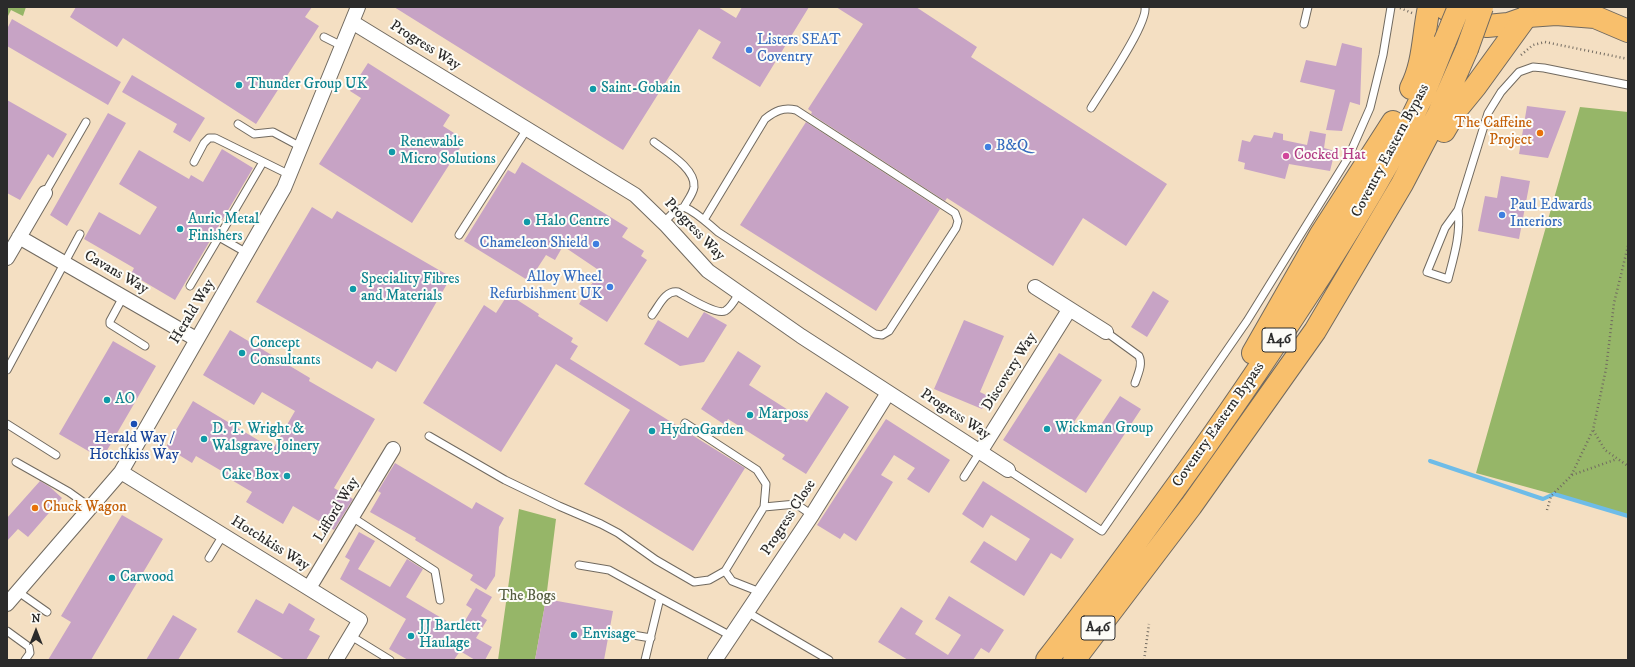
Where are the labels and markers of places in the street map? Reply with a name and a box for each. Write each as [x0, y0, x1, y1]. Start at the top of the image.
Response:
place label: Listers SEAT Coventry [757, 32, 841, 67]
marker: Listers SEAT Coventry [744, 45, 754, 55]
place label: Thunder Group UK [247, 76, 367, 94]
marker: Thunder Group UK [234, 80, 244, 90]
place label: Saint-Gobain [601, 80, 681, 98]
marker: Saint-Gobain [588, 84, 598, 94]
place label: The Caffeine Project [1455, 115, 1532, 150]
marker: The Caffeine Project [1535, 128, 1545, 138]
place label: Renewable Micro Solutions [400, 134, 496, 169]
place label: B&Q [996, 138, 1028, 156]
marker: B&Q [983, 142, 993, 152]
marker: Renewable Micro Solutions [387, 147, 397, 157]
place label: Cocked Hat [1294, 147, 1366, 165]
marker: Cocked Hat [1281, 151, 1291, 161]
place label: Paul Edwards Interiors [1510, 197, 1592, 232]
marker: Paul Edwards Interiors [1497, 210, 1507, 220]
place label: Auric Metal Finishers [188, 211, 259, 246]
place label: Halo Centre [535, 213, 609, 231]
marker: Halo Centre [522, 217, 532, 227]
marker: Auric Metal Finishers [175, 224, 185, 234]
place label: Chameleon Shield [480, 235, 588, 253]
marker: Chameleon Shield [591, 239, 601, 249]
place label: Alloy Wheel Refurbishment UK [489, 269, 602, 304]
place label: Speciality Fibres and Materials [361, 271, 460, 306]
marker: Alloy Wheel Refurbishment UK [605, 282, 615, 292]
marker: Speciality Fibres and Materials [348, 284, 358, 294]
place label: Concept Consultants [250, 335, 321, 370]
marker: Concept Consultants [237, 348, 247, 358]
place label: AO [115, 391, 135, 409]
marker: AO [102, 395, 112, 405]
place label: Marposs [758, 406, 809, 424]
marker: Marposs [745, 410, 755, 420]
marker: Herald Way / Hotchkiss Way [129, 419, 139, 429]
place label: Wickman Group [1055, 420, 1153, 438]
place label: D. T. Wright & Walsgrave Joinery [212, 421, 319, 456]
place label: HydroGarden [660, 422, 744, 440]
marker: Wickman Group [1042, 424, 1052, 434]
marker: HydroGarden [647, 426, 657, 436]
place label: Herald Way / Hotchkiss Way [89, 430, 179, 465]
marker: D. T. Wright & Walsgrave Joinery [199, 434, 209, 444]
place label: Cake Box [222, 467, 279, 485]
marker: Cake Box [282, 471, 292, 481]
place label: Chuck Wagon [43, 499, 127, 517]
marker: Chuck Wagon [30, 503, 40, 513]
place label: Carwood [120, 569, 174, 587]
marker: Carwood [107, 573, 117, 583]
place label: JJ Bartlett Haulage [419, 618, 481, 653]
place label: Envisage [582, 626, 636, 644]
marker: Envisage [569, 630, 579, 640]
marker: JJ Bartlett Haulage [406, 631, 416, 641]

